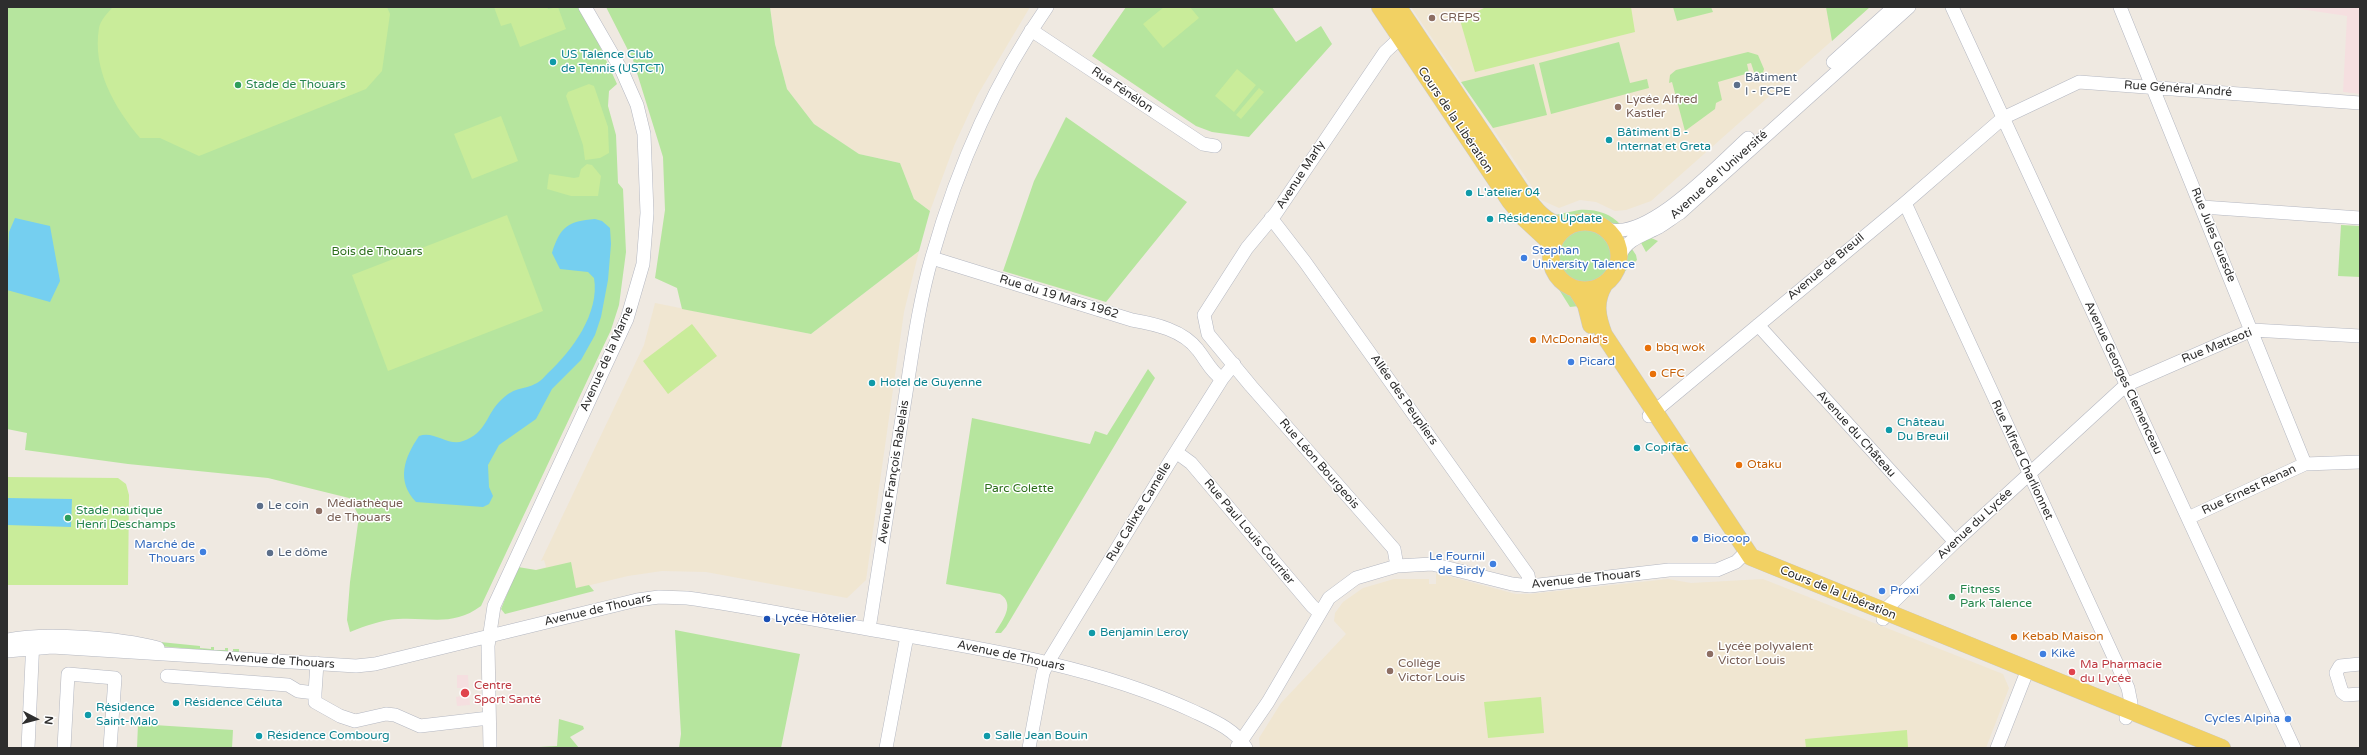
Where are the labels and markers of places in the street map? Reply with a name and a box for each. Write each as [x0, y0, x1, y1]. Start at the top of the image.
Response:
place label: CREPS [1440, 11, 1480, 25]
marker: CREPS [1427, 13, 1437, 23]
place label: US Talence Club de Tennis (USTCT) [561, 48, 664, 76]
marker: US Talence Club de Tennis (USTCT) [548, 57, 558, 67]
place label: Bâtiment I - FCPE [1745, 71, 1797, 99]
place label: Stade de Thouars [246, 78, 346, 92]
marker: Stade de Thouars [233, 80, 243, 90]
marker: Bâtiment I - FCPE [1732, 80, 1742, 90]
place label: Lycée Alfred Kastler [1626, 93, 1698, 121]
marker: Lycée Alfred Kastler [1613, 102, 1623, 112]
place label: Bâtiment B - Internat et Greta [1617, 126, 1711, 154]
marker: Bâtiment B - Internat et Greta [1604, 135, 1614, 145]
place label: L'atelier 04 [1477, 186, 1540, 200]
marker: L'atelier 04 [1464, 188, 1474, 198]
place label: Résidence Update [1498, 212, 1602, 226]
marker: Résidence Update [1485, 214, 1495, 224]
place label: Stephan University Talence [1532, 244, 1635, 272]
marker: Stephan University Talence [1519, 253, 1529, 263]
place label: McDonald's [1541, 333, 1608, 347]
marker: McDonald's [1528, 335, 1538, 345]
place label: bbq wok [1656, 341, 1705, 355]
marker: bbq wok [1643, 343, 1653, 353]
place label: Picard [1579, 355, 1615, 369]
marker: Picard [1566, 357, 1576, 367]
place label: CFC [1661, 367, 1685, 381]
marker: CFC [1648, 369, 1658, 379]
place label: Hotel de Guyenne [880, 376, 982, 390]
marker: Hotel de Guyenne [867, 378, 877, 388]
place label: Château Du Breuil [1897, 416, 1949, 444]
marker: Château Du Breuil [1884, 425, 1894, 435]
place label: Copifac [1645, 441, 1689, 455]
marker: Copifac [1632, 443, 1642, 453]
place label: Otaku [1747, 458, 1782, 472]
marker: Otaku [1734, 460, 1744, 470]
place label: Médiathèque de Thouars [327, 497, 403, 525]
place label: Le coin [268, 499, 309, 513]
marker: Le coin [255, 501, 265, 511]
place label: Stade nautique Henri Deschamps [76, 504, 176, 532]
marker: Médiathèque de Thouars [314, 506, 324, 516]
marker: Stade nautique Henri Deschamps [63, 513, 73, 523]
place label: Biocoop [1703, 532, 1750, 546]
marker: Biocoop [1690, 534, 1700, 544]
place label: Marché de Thouars [134, 538, 195, 566]
place label: Le dôme [278, 546, 327, 560]
marker: Marché de Thouars [198, 547, 208, 557]
marker: Le dôme [265, 548, 275, 558]
place label: Le Fournil de Birdy [1429, 550, 1485, 578]
marker: Le Fournil de Birdy [1488, 559, 1498, 569]
place label: Fitness Park Talence [1960, 583, 2032, 611]
place label: Proxi [1890, 584, 1919, 598]
marker: Proxi [1877, 586, 1887, 596]
marker: Fitness Park Talence [1947, 592, 1957, 602]
place label: Lycée Hôtelier [775, 612, 856, 626]
marker: Lycée Hôtelier [762, 614, 772, 624]
place label: Benjamin Leroy [1100, 626, 1188, 640]
marker: Benjamin Leroy [1087, 628, 1097, 638]
place label: Kebab Maison [2022, 630, 2104, 644]
marker: Kebab Maison [2009, 632, 2019, 642]
place label: Lycée polyvalent Victor Louis [1718, 640, 1813, 668]
place label: Kiké [2051, 647, 2075, 661]
marker: Lycée polyvalent Victor Louis [1705, 649, 1715, 659]
marker: Kiké [2038, 649, 2048, 659]
place label: Collège Victor Louis [1398, 657, 1465, 685]
place label: Ma Pharmacie du Lycée [2080, 658, 2162, 686]
marker: Collège Victor Louis [1385, 666, 1395, 676]
marker: Ma Pharmacie du Lycée [2067, 667, 2077, 677]
place label: Centre Sport Santé [474, 679, 541, 707]
marker: Centre Sport Santé [459, 687, 471, 699]
place label: Résidence Céluta [184, 696, 283, 710]
marker: Résidence Céluta [171, 698, 181, 708]
place label: Résidence Saint-Malo [96, 701, 158, 729]
marker: Résidence Saint-Malo [83, 710, 93, 720]
place label: Cycles Alpina [2204, 712, 2280, 726]
marker: Cycles Alpina [2283, 714, 2293, 724]
place label: Résidence Combourg [267, 729, 390, 743]
place label: Salle Jean Bouin [995, 729, 1088, 743]
marker: Résidence Combourg [254, 731, 264, 741]
marker: Salle Jean Bouin [982, 731, 992, 741]

